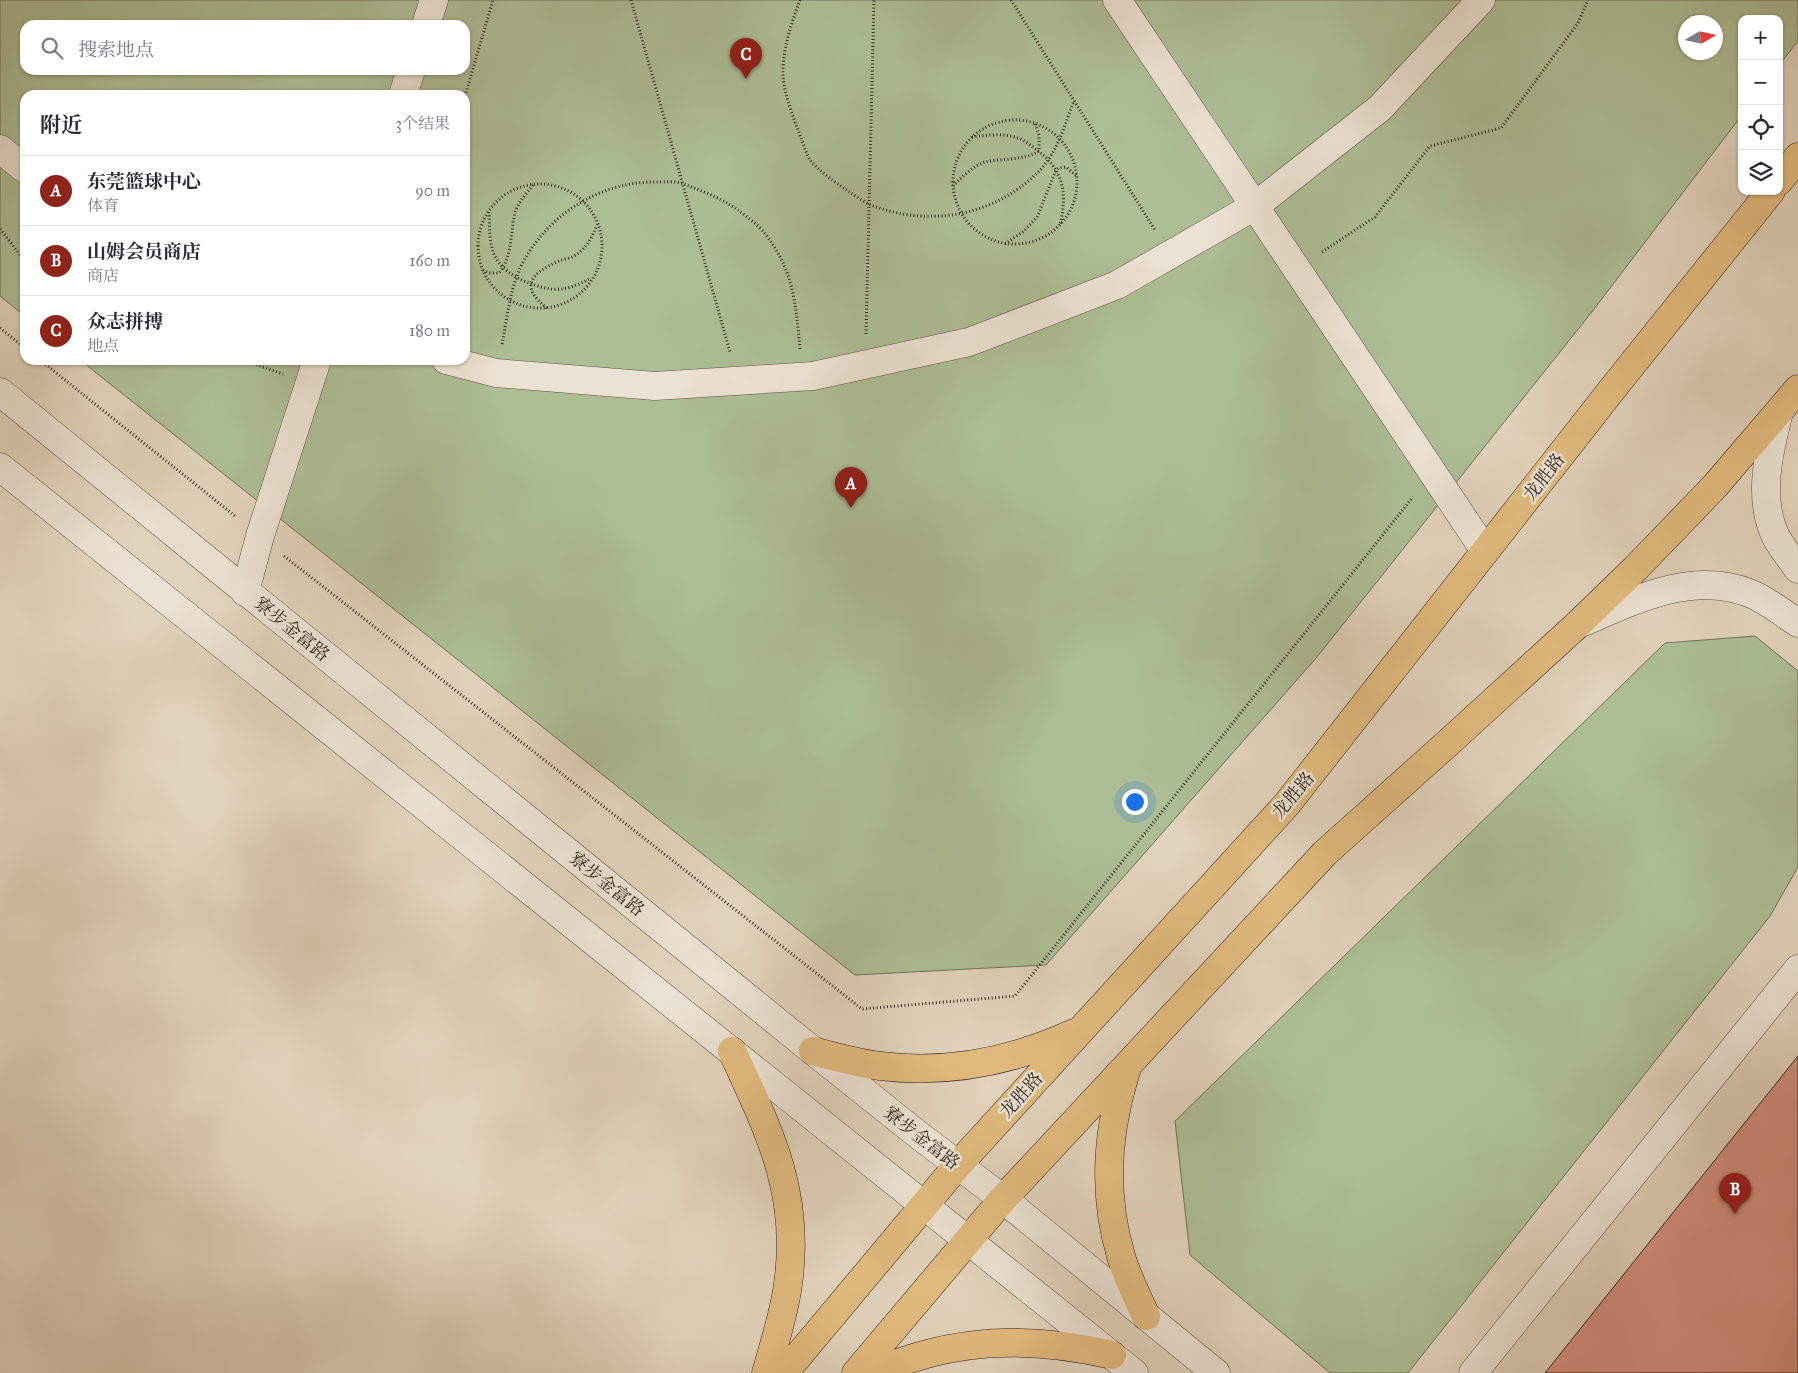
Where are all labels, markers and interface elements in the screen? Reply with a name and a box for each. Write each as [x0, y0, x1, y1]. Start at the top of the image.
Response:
north arrow [1678, 15, 1723, 60]
map controls [1738, 15, 1783, 195]
button: + [1738, 15, 1783, 60]
search box [20, 20, 470, 75]
icon: search [38, 34, 66, 62]
text: 搜索地点 [78, 38, 154, 61]
pin: C [730, 38, 762, 79]
button: − [1738, 60, 1783, 105]
button: locate [1738, 105, 1783, 150]
text: 附近 [40, 112, 82, 138]
text: 3个结果 [396, 114, 450, 133]
button: layers [1738, 150, 1783, 195]
text: 东莞篮球中心 [87, 170, 201, 193]
text: A [51, 181, 61, 200]
text: 90 m [415, 181, 450, 200]
text: 体育 [87, 196, 119, 215]
text: 山姆会员商店 [87, 240, 201, 263]
text: B [51, 251, 61, 270]
text: 160 m [409, 251, 450, 270]
text: 商店 [87, 266, 119, 285]
text: 众志拼搏 [87, 310, 163, 333]
text: C [51, 321, 61, 340]
text: 180 m [409, 321, 450, 340]
text: 地点 [87, 336, 119, 355]
street label: 龙胜路 [1519, 449, 1569, 505]
pin: A [835, 467, 867, 508]
street label: 寮步金富路 [250, 592, 334, 666]
street label: 龙胜路 [1267, 767, 1319, 823]
your location [1122, 789, 1148, 815]
street label: 寮步金富路 [565, 847, 649, 921]
street label: 龙胜路 [995, 1068, 1047, 1122]
street label: 寮步金富路 [880, 1102, 964, 1174]
pin: B [1719, 1173, 1751, 1214]

